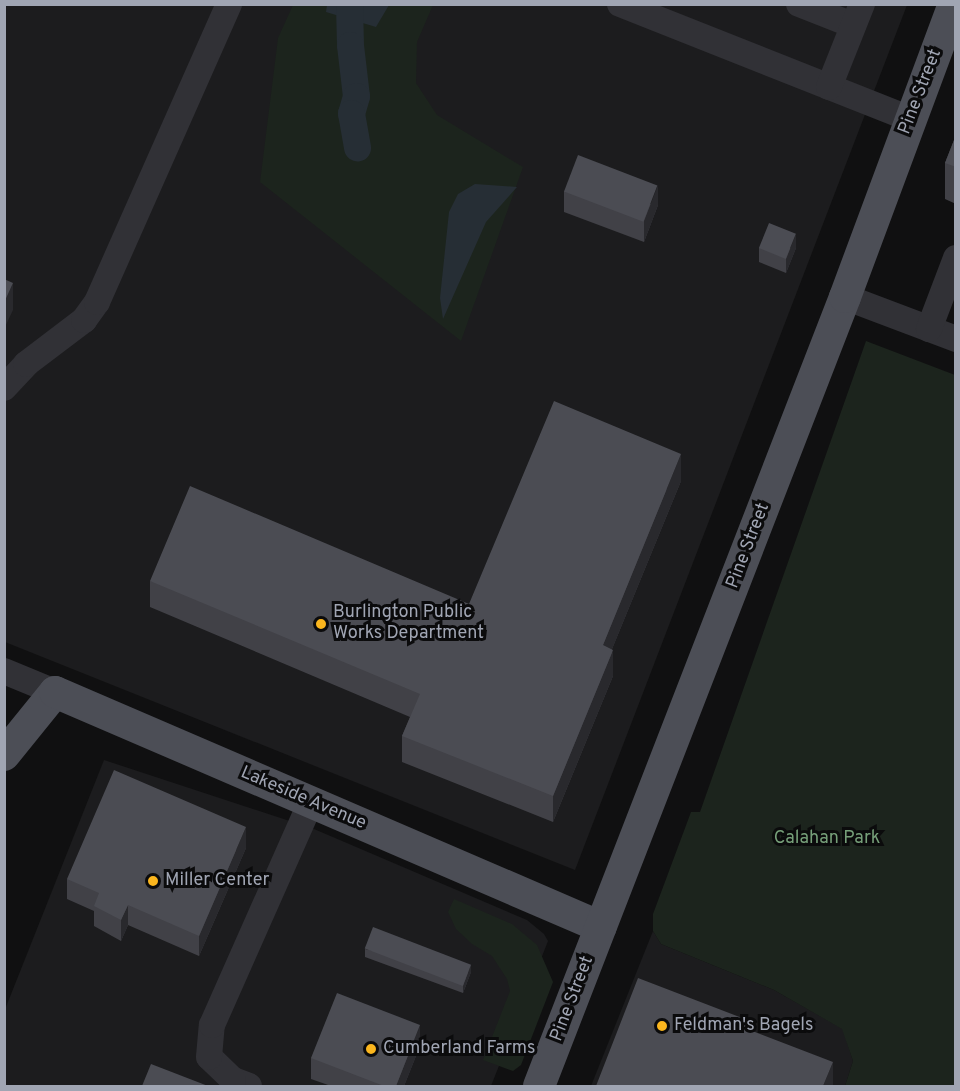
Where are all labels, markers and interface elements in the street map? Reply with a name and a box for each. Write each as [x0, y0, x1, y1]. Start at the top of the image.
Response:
street label: Pine Street [895, 46, 947, 138]
street label: Pine Street [723, 500, 775, 592]
place label: Burlington Public Works Department [333, 603, 484, 646]
marker: Burlington Public Works Department [314, 617, 328, 631]
street label: Lakeside Avenue [237, 763, 369, 835]
park label: Calahan Park [774, 828, 880, 850]
place label: Miller Center [165, 870, 270, 892]
marker: Miller Center [146, 874, 160, 888]
street label: Pine Street [547, 953, 599, 1045]
place label: Feldman's Bagels [674, 1015, 813, 1037]
marker: Feldman's Bagels [655, 1019, 669, 1033]
place label: Cumberland Farms [383, 1038, 535, 1060]
marker: Cumberland Farms [364, 1042, 378, 1056]

